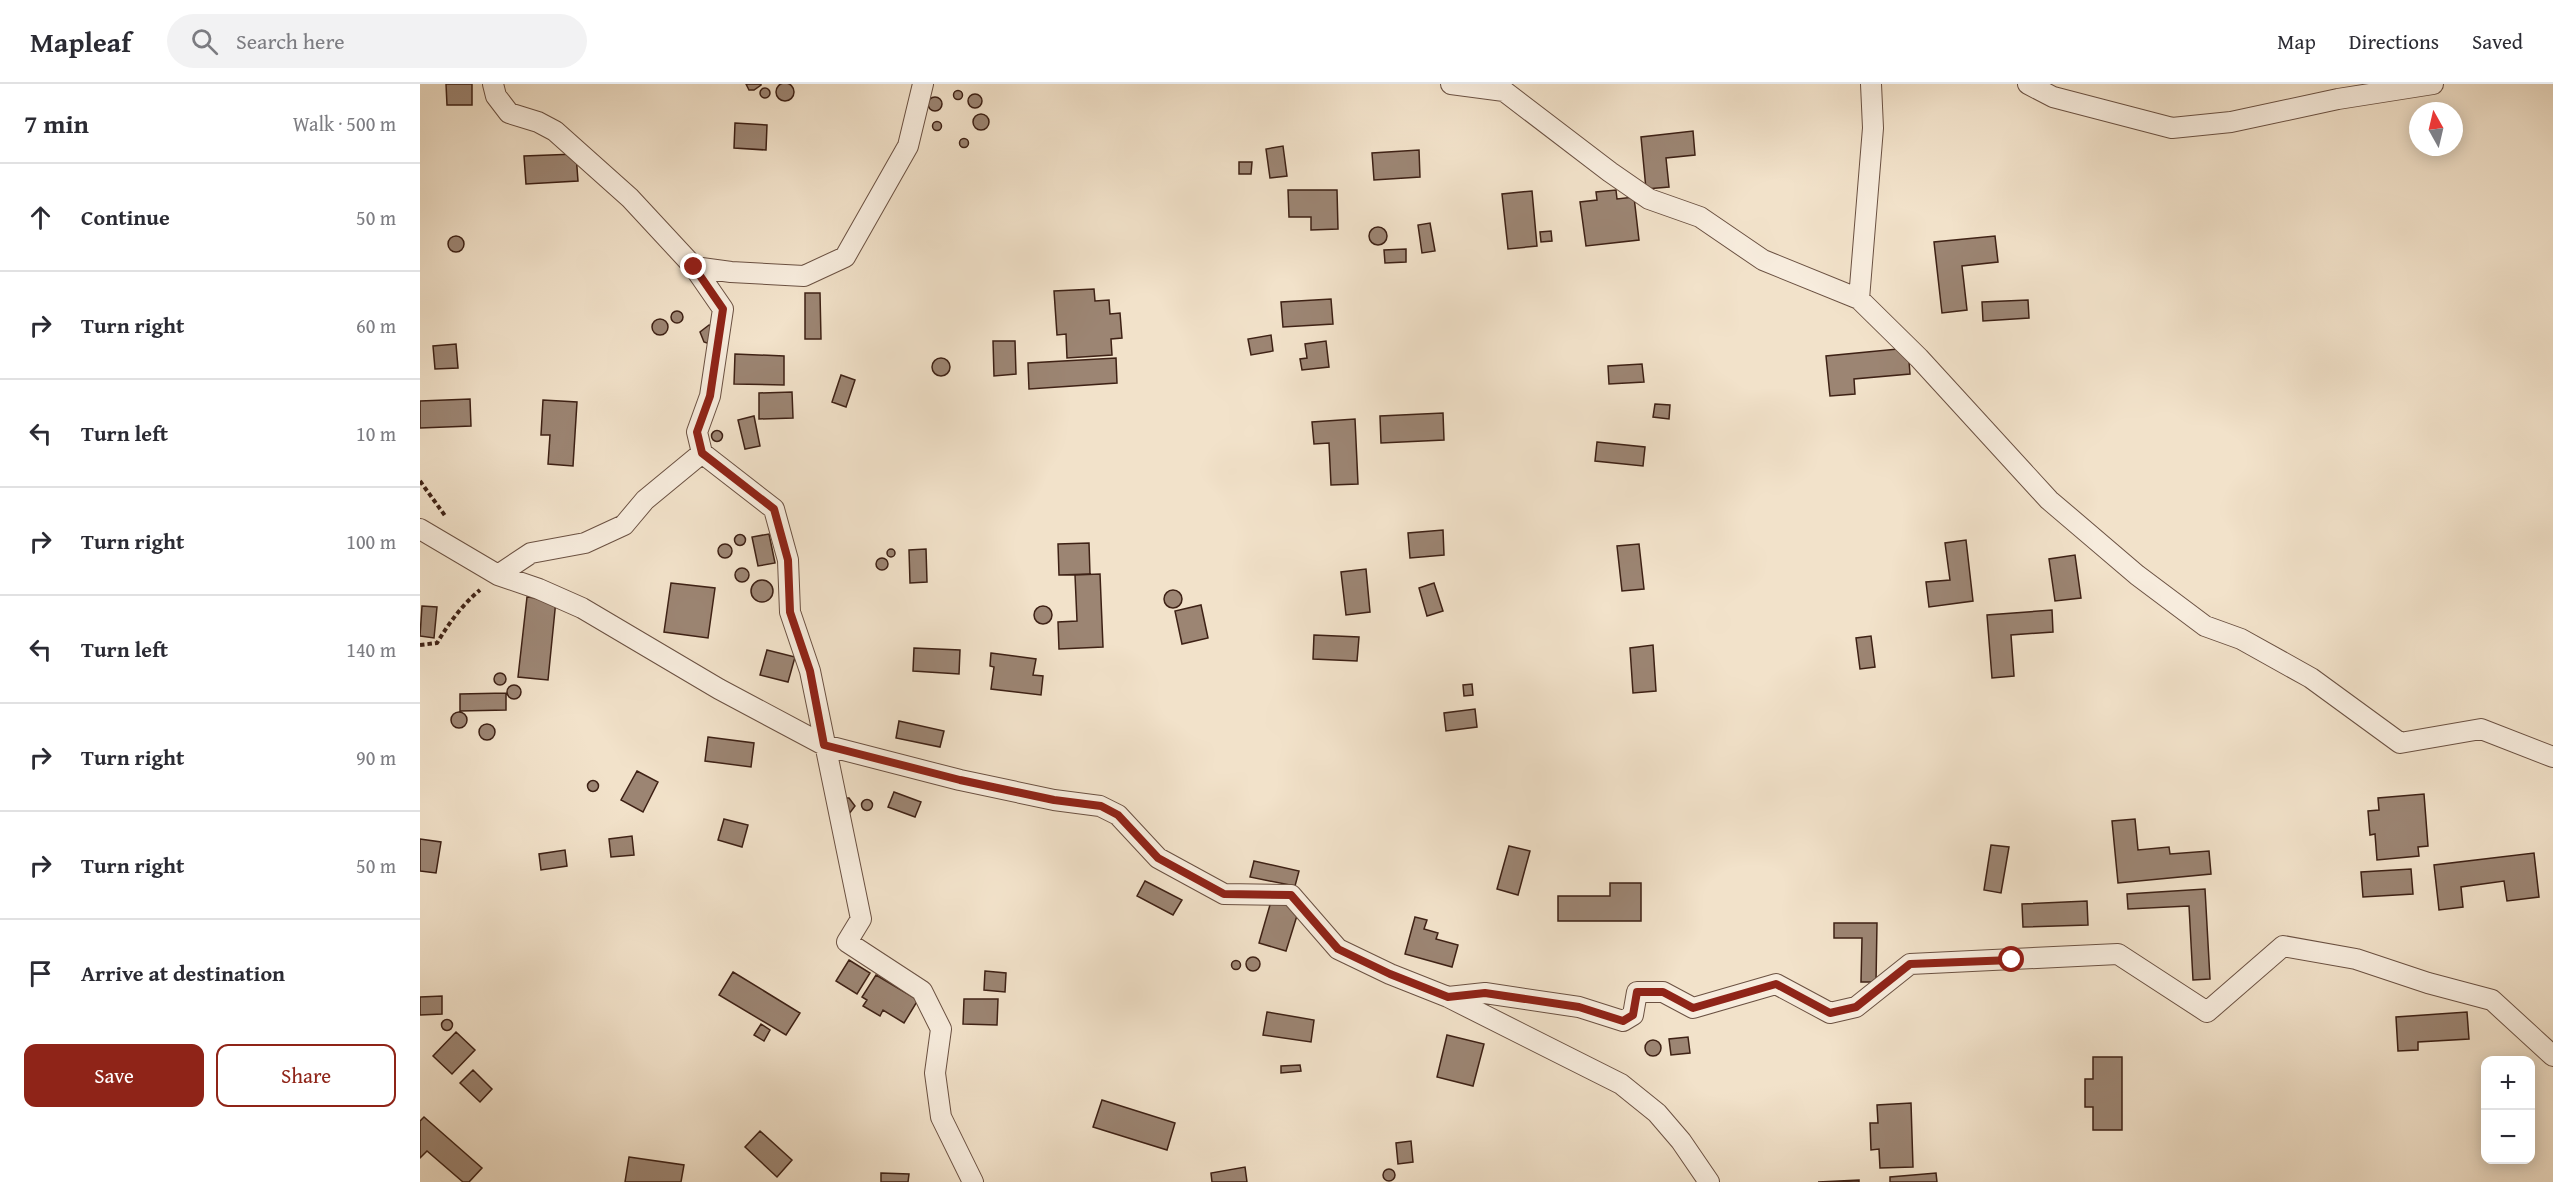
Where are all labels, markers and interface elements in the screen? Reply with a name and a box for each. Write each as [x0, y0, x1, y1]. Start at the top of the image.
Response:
search box [167, 14, 587, 68]
text: Mapleaf [30, 21, 131, 62]
icon: search [188, 25, 221, 58]
text: Search here [236, 25, 345, 57]
text: Map [2277, 26, 2316, 57]
text: Directions [2349, 26, 2439, 57]
text: Saved [2472, 26, 2523, 57]
north arrow [2409, 102, 2463, 156]
text: 7 min [24, 104, 89, 143]
text: Walk · 500 m [293, 109, 396, 138]
icon: ahead [24, 201, 57, 234]
text: Continue [81, 201, 170, 233]
text: 50 m [356, 203, 396, 232]
route end [680, 253, 706, 279]
icon: right [24, 309, 57, 342]
text: Turn right [81, 309, 184, 341]
text: 60 m [356, 311, 396, 340]
icon: left [24, 417, 57, 450]
text: Turn left [81, 417, 168, 449]
text: 10 m [356, 419, 396, 448]
icon: right [24, 525, 57, 558]
text: Turn right [81, 525, 184, 557]
text: 100 m [346, 527, 396, 556]
icon: left [24, 633, 57, 666]
text: Turn left [81, 633, 168, 665]
text: 140 m [346, 635, 396, 664]
icon: right [24, 741, 57, 774]
text: Turn right [81, 741, 184, 773]
text: 90 m [356, 743, 396, 772]
icon: right [24, 849, 57, 882]
text: Turn right [81, 849, 184, 881]
text: 50 m [356, 851, 396, 880]
route start [1998, 946, 2024, 972]
icon: arrive [24, 957, 57, 990]
text: Arrive at destination [81, 957, 285, 989]
button: Save [24, 1044, 204, 1107]
button: Share [216, 1044, 396, 1107]
map controls [2481, 1056, 2535, 1164]
button: + [2481, 1056, 2535, 1110]
button: − [2481, 1110, 2535, 1164]

